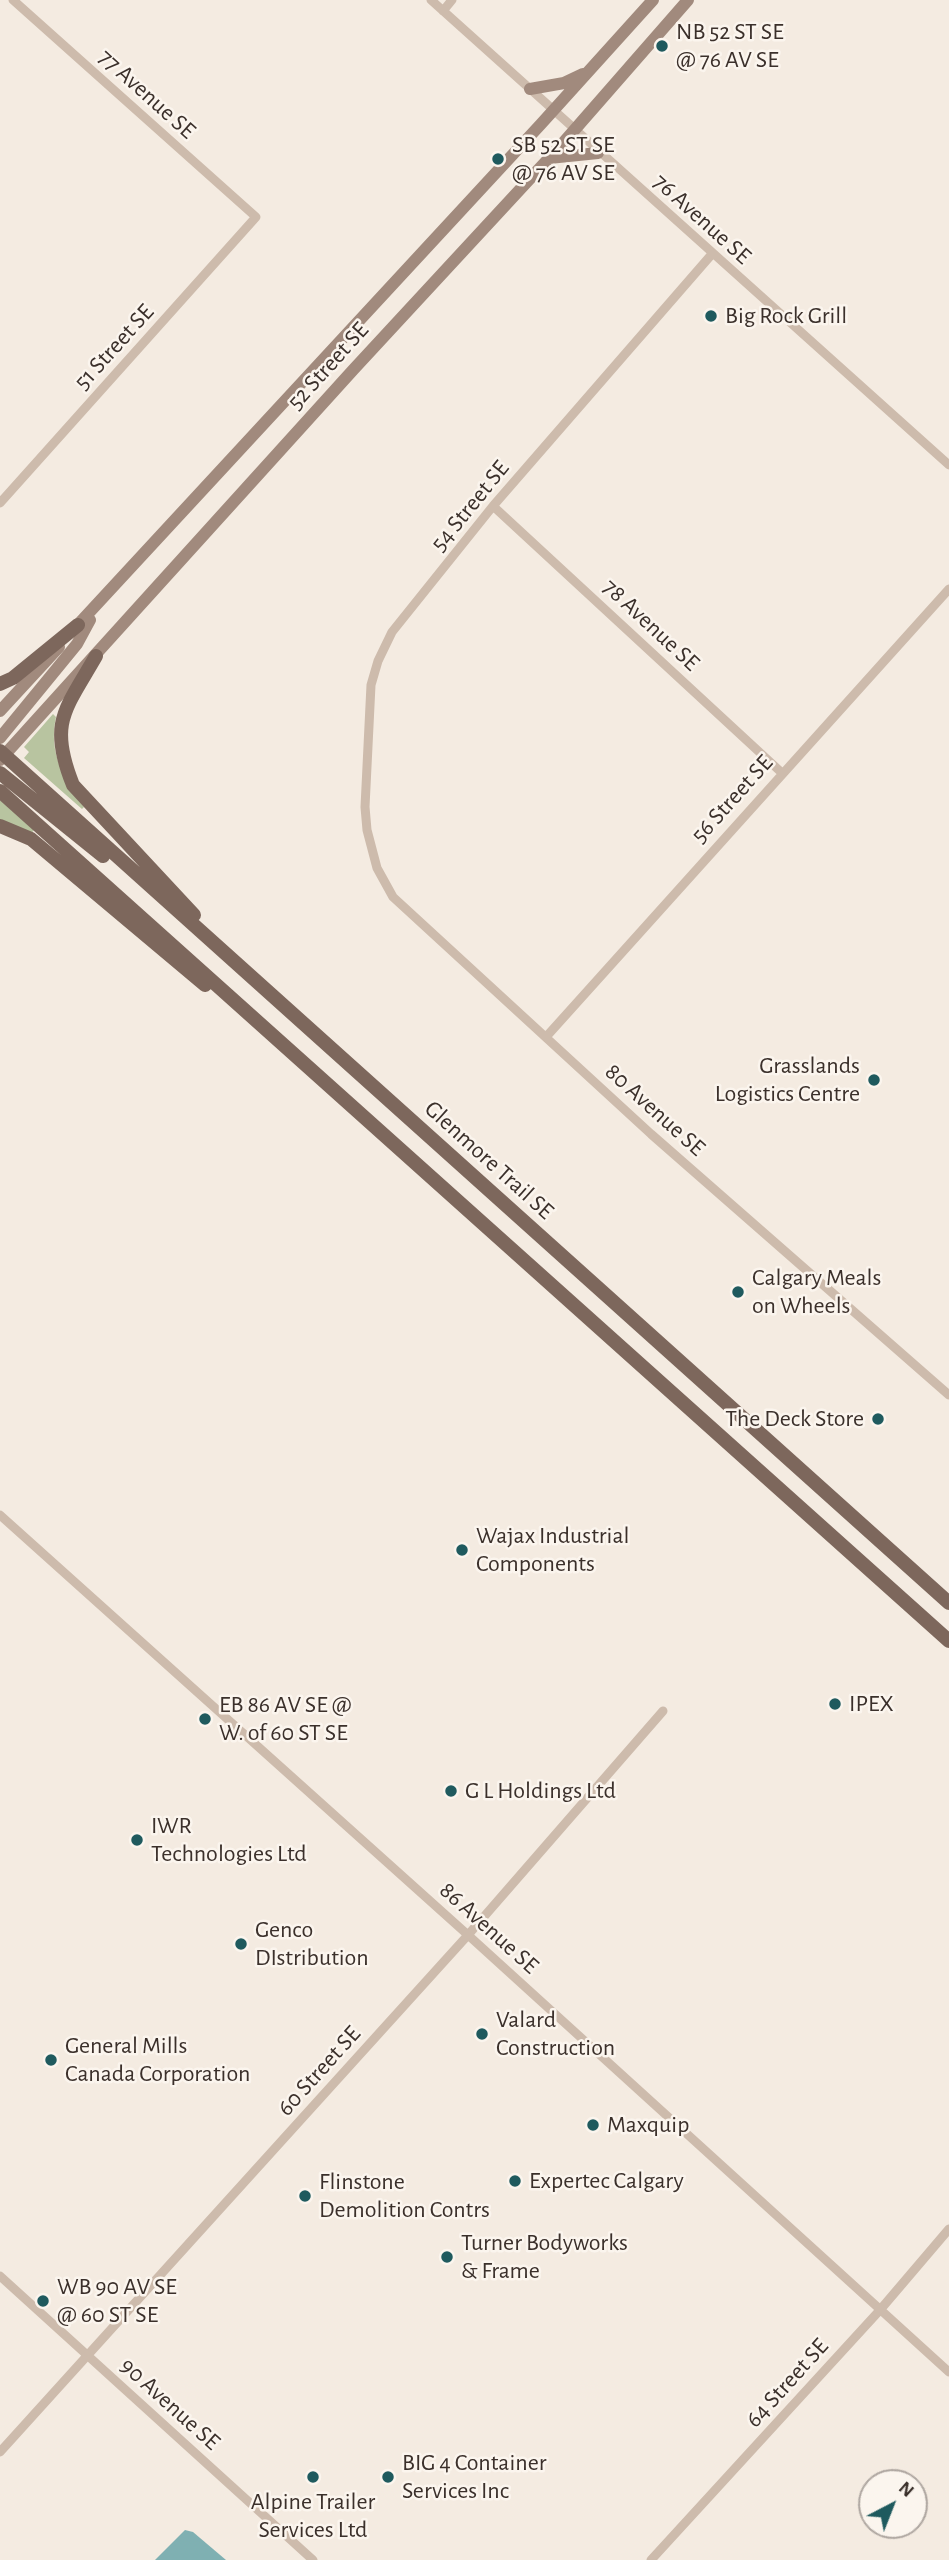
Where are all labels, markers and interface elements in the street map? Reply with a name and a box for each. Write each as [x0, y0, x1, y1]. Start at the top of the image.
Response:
place label: NB 52 ST SE @ 76 AV SE [676, 18, 784, 74]
marker: NB 52 ST SE @ 76 AV SE [654, 38, 670, 54]
street label: 77 Avenue SE [92, 43, 202, 145]
place label: SB 52 ST SE @ 76 AV SE [512, 131, 615, 187]
marker: SB 52 ST SE @ 76 AV SE [490, 151, 506, 167]
street label: 76 Avenue SE [647, 167, 757, 271]
street label: 51 Street SE [68, 298, 160, 396]
place label: Big Rock Grill [725, 302, 847, 330]
marker: Big Rock Grill [703, 308, 719, 324]
street label: 52 Street SE [281, 316, 375, 416]
street label: 54 Street SE [425, 455, 515, 557]
street label: 78 Avenue SE [597, 573, 705, 677]
street label: 56 Street SE [685, 749, 779, 849]
place label: Grasslands Logistics Centre [715, 1052, 860, 1108]
street label: 80 Avenue SE [599, 1058, 711, 1162]
marker: Grasslands Logistics Centre [866, 1072, 882, 1088]
street label: Glenmore Trail SE [418, 1094, 560, 1226]
place label: Calgary Meals on Wheels [752, 1264, 881, 1320]
marker: Calgary Meals on Wheels [730, 1284, 746, 1300]
place label: The Deck Store [725, 1405, 864, 1433]
marker: The Deck Store [870, 1411, 886, 1427]
place label: Wajax Industrial Components [476, 1522, 629, 1578]
marker: Wajax Industrial Components [454, 1542, 470, 1558]
place label: IPEX [849, 1690, 894, 1718]
place label: EB 86 AV SE @ W. of 60 ST SE [219, 1691, 352, 1747]
marker: IPEX [827, 1696, 843, 1712]
marker: EB 86 AV SE @ W. of 60 ST SE [197, 1711, 213, 1727]
place label: G L Holdings Ltd [465, 1777, 616, 1805]
marker: G L Holdings Ltd [443, 1783, 459, 1799]
place label: IWR Technologies Ltd [151, 1812, 307, 1868]
marker: IWR Technologies Ltd [129, 1832, 145, 1848]
street label: 86 Avenue SE [434, 1876, 544, 1980]
place label: Genco DIstribution [255, 1916, 369, 1972]
marker: Genco DIstribution [233, 1936, 249, 1952]
place label: Valard Construction [496, 2006, 615, 2062]
street label: 60 Street SE [271, 2020, 367, 2122]
marker: Valard Construction [474, 2026, 490, 2042]
place label: General Mills Canada Corporation [65, 2032, 250, 2088]
marker: General Mills Canada Corporation [43, 2052, 59, 2068]
place label: Maxquip [607, 2111, 689, 2139]
marker: Maxquip [585, 2117, 601, 2133]
place label: Expertec Calgary [529, 2167, 684, 2195]
place label: Flinstone Demolition Contrs [319, 2168, 490, 2224]
marker: Expertec Calgary [507, 2173, 523, 2189]
marker: Flinstone Demolition Contrs [297, 2188, 313, 2204]
place label: Turner Bodyworks & Frame [461, 2229, 628, 2285]
marker: Turner Bodyworks & Frame [439, 2249, 455, 2265]
place label: WB 90 AV SE @ 60 ST SE [57, 2273, 177, 2329]
marker: WB 90 AV SE @ 60 ST SE [35, 2293, 51, 2309]
street label: 64 Street SE [739, 2332, 835, 2434]
street label: 90 Avenue SE [114, 2352, 226, 2456]
place label: BIG 4 Container Services Inc [402, 2449, 546, 2505]
marker: Alpine Trailer Services Ltd [305, 2469, 321, 2485]
marker: BIG 4 Container Services Inc [380, 2469, 396, 2485]
north arrow [858, 2469, 928, 2539]
text: N [895, 2478, 917, 2501]
place label: Alpine Trailer Services Ltd [251, 2488, 375, 2544]

